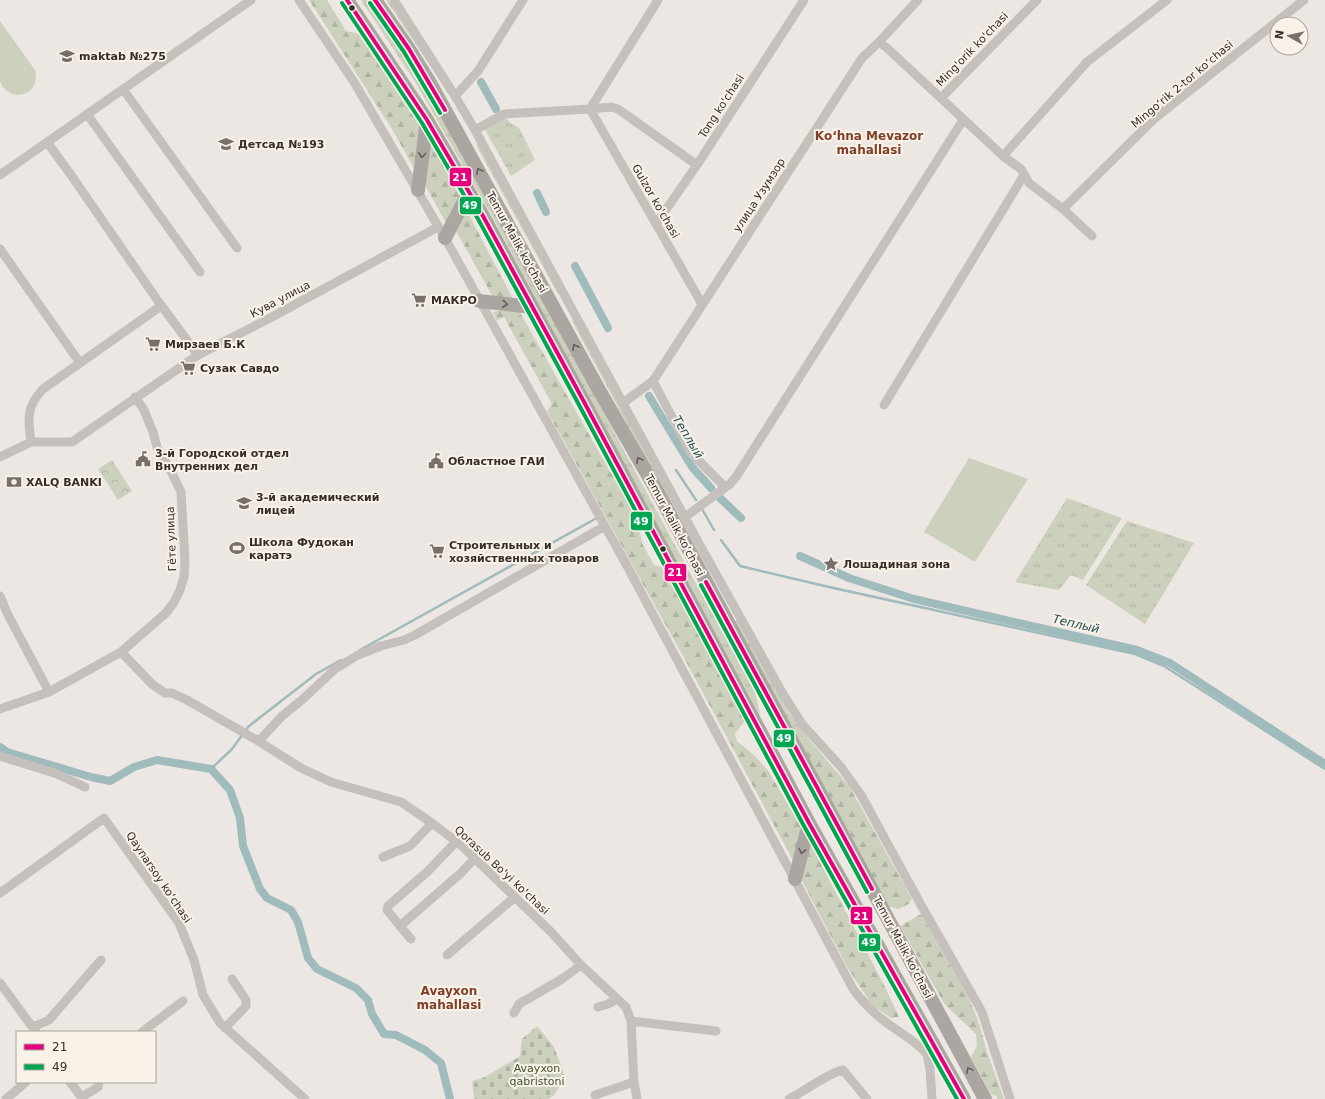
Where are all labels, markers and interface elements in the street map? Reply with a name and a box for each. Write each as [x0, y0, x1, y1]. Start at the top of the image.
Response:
unlabelled marker [347, 3, 357, 13]
street label: Ming'orik ko'chasi [934, 10, 1011, 89]
north arrow [1269, 16, 1309, 56]
text: N [1273, 29, 1287, 40]
street label: Mingo‘rik 2-tor ko‘chasi [1129, 38, 1236, 131]
school or university icon: maktab №275 [58, 47, 76, 65]
place label: maktab №275 [79, 50, 166, 63]
street label: Tong ko'chasi [695, 72, 747, 141]
district label: Koʻhna Mevazor mahallasi [815, 129, 923, 157]
school or university icon: Детсад №193 [217, 135, 235, 153]
place label: Детсад №193 [238, 138, 325, 151]
one-way arrow [418, 152, 427, 158]
street label: улица Узумзор [731, 156, 788, 235]
street label: Gulzor ko'chasi [629, 162, 682, 241]
line badge: 21 [449, 167, 472, 187]
one-way arrow [476, 168, 483, 176]
text: 21 [452, 171, 468, 184]
street label: Temur Malik ko'chasi [483, 188, 550, 295]
line badge: 49 [459, 196, 482, 215]
text: 49 [462, 199, 478, 212]
street label: Кува улица [248, 278, 312, 321]
supermarket icon: МАКРО [410, 291, 428, 309]
place label: МАКРО [431, 294, 477, 307]
one-way arrow [502, 299, 508, 308]
supermarket icon: Мирзаев Б.К [144, 335, 162, 353]
place label: Мирзаев Б.К [165, 338, 245, 351]
one-way arrow [572, 344, 580, 351]
supermarket icon: Сузак Савдо [179, 359, 197, 377]
place label: Сузак Савдо [200, 362, 280, 375]
water label: Теплый [670, 413, 706, 461]
place label: 3-й Городской отдел Внутренних дел [155, 447, 289, 473]
public building icon: 3-й Городской отдел Внутренних дел [134, 450, 152, 468]
public building icon: Областное ГАИ [427, 452, 445, 470]
place label: Областное ГАИ [448, 455, 545, 468]
one-way arrow [637, 457, 644, 464]
street label: Temur Malik ko'chasi [642, 471, 707, 579]
bank icon: XALQ BANKI [5, 473, 23, 491]
place label: XALQ BANKI [26, 476, 102, 489]
place label: 3-й академический лицей [256, 491, 380, 517]
school or university icon: 3-й академический лицей [235, 494, 253, 512]
street label: Гёте улица [164, 506, 179, 572]
line badge: 49 [630, 511, 653, 531]
text: 49 [633, 515, 649, 528]
place label: Школа Фудокан каратэ [249, 536, 354, 562]
sports icon: Школа Фудокан каратэ [228, 539, 246, 557]
place label: Строительных и хозяйственных товаров [449, 539, 599, 565]
supermarket icon: Строительных и хозяйственных товаров [428, 542, 446, 560]
unlabelled marker [658, 544, 668, 554]
place icon: Лошадиная зона [822, 555, 840, 573]
place label: Лошадиная зона [843, 558, 950, 571]
line badge: 21 [664, 563, 687, 582]
text: 21 [667, 566, 683, 579]
water label: Теплый [1051, 612, 1101, 636]
line badge: 49 [773, 729, 795, 748]
text: 49 [776, 732, 792, 745]
street label: Qorasub Bo'yi ko'chasi [452, 823, 552, 918]
street label: Qaynarsoy koʻchasi [123, 829, 194, 925]
one-way arrow [798, 847, 807, 854]
street label: Temur Malik ko'chasi [870, 893, 935, 1001]
line badge: 21 [850, 906, 873, 925]
text: 21 [853, 910, 869, 923]
line badge: 49 [858, 933, 881, 952]
text: 49 [861, 936, 877, 949]
district label: Avayxon mahallasi [417, 984, 481, 1012]
legend [16, 1031, 156, 1083]
text: 21 [52, 1040, 67, 1054]
text: 49 [52, 1060, 67, 1074]
park label: Avayxon qabristoni [509, 1062, 565, 1088]
one-way arrow [966, 1066, 973, 1074]

